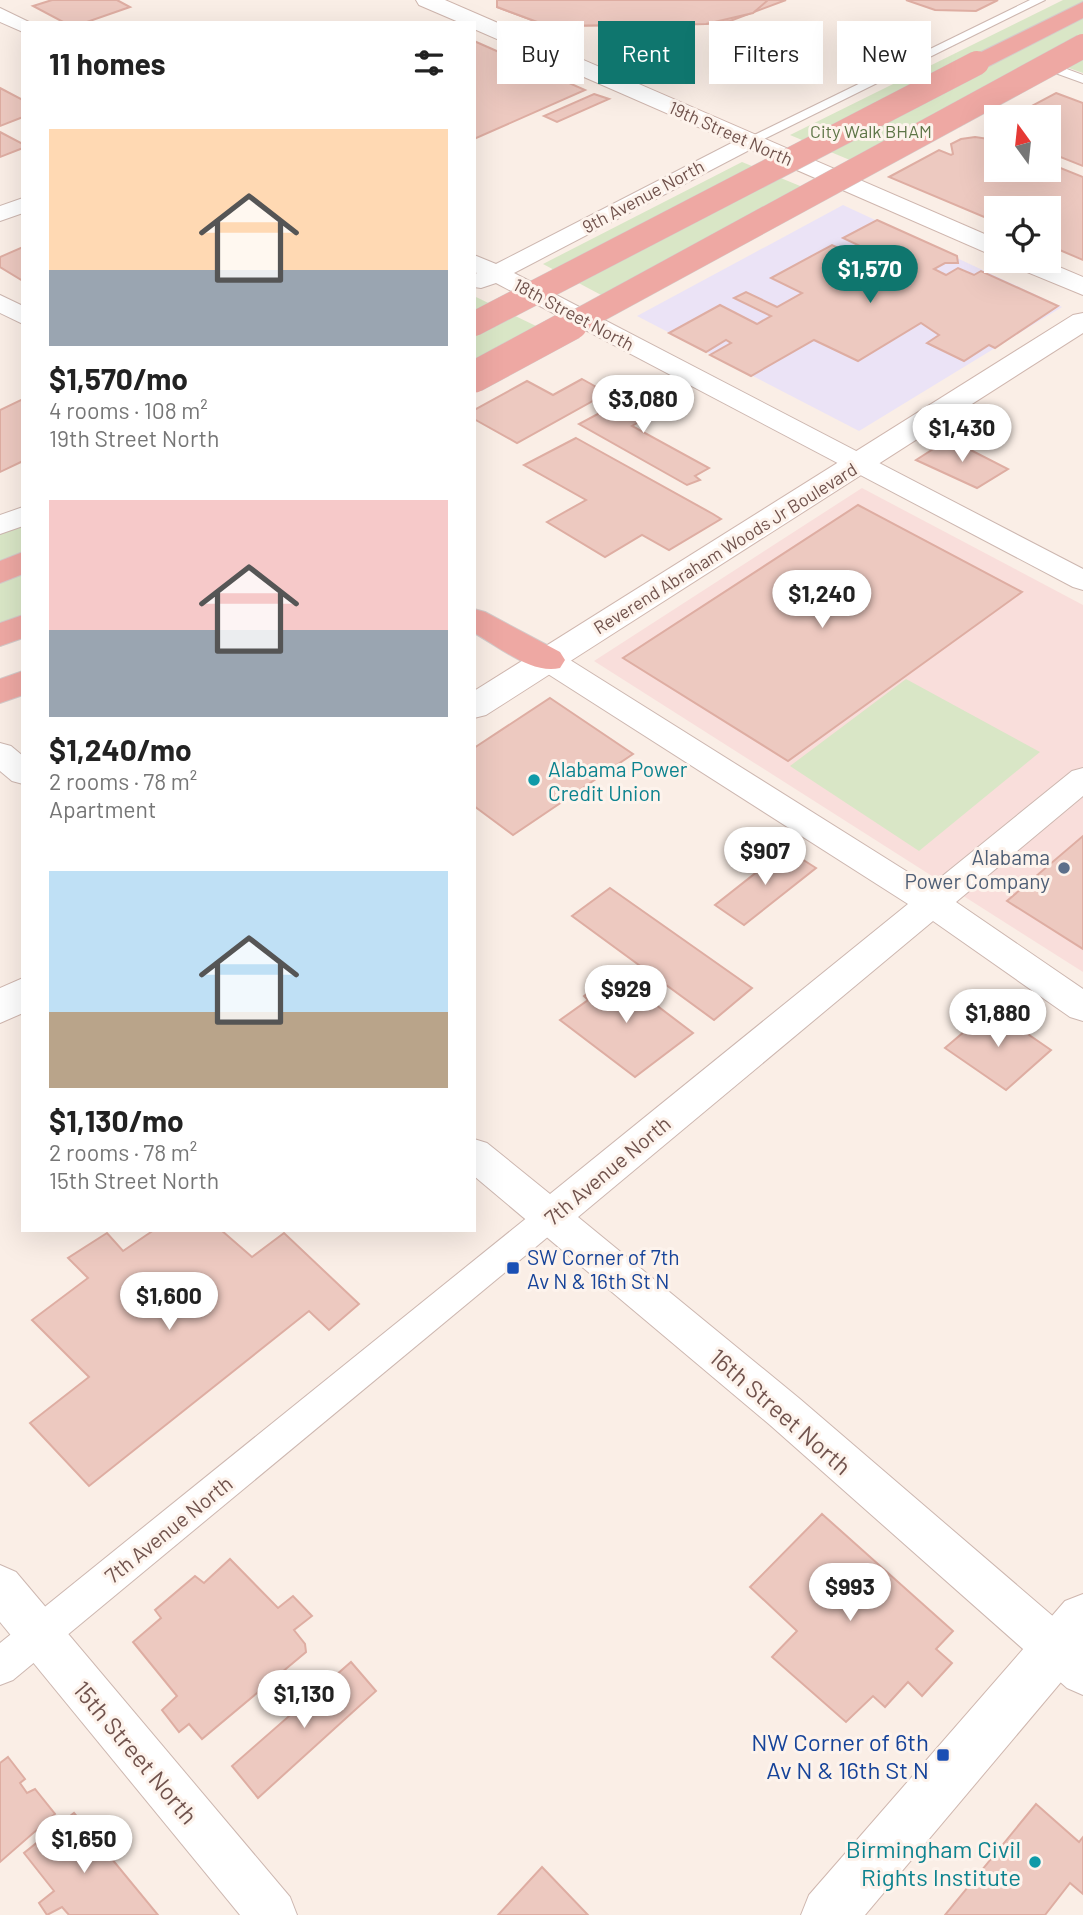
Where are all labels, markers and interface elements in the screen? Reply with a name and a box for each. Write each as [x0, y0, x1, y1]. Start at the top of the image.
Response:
chip: Buy [497, 21, 584, 84]
chip: Rent [598, 21, 695, 84]
chip: Filters [709, 21, 823, 84]
chip: New [837, 21, 931, 84]
icon: filters [410, 44, 448, 82]
text: 11 homes [49, 45, 166, 81]
street label: 19th Street North [666, 96, 796, 170]
north arrow [984, 105, 1060, 182]
map controls [984, 105, 1061, 273]
park label: City Walk BHAM [810, 120, 932, 142]
street label: 9th Avenue North [578, 155, 708, 237]
icon: home [186, 175, 312, 301]
button: locate [984, 196, 1061, 273]
pin: $1,570 [813, 246, 927, 305]
text: $1,570 [838, 254, 902, 282]
street label: 18th Street North [510, 273, 638, 355]
text: $1,570/mo [49, 360, 188, 396]
pin: $3,080 [586, 376, 700, 435]
text: $3,080 [608, 384, 678, 412]
text: 4 rooms · 108 m² [49, 396, 208, 424]
pin: $1,430 [905, 405, 1019, 464]
text: $1,430 [929, 413, 995, 441]
text: 19th Street North [49, 424, 219, 452]
street label: Reverend Abraham Woods Jr Boulevard [589, 458, 861, 638]
icon: home [186, 546, 312, 672]
pin: $1,240 [765, 570, 879, 630]
text: $1,240 [788, 579, 856, 607]
text: $1,240/mo [49, 731, 192, 767]
place label: Alabama Power Credit Union [548, 756, 688, 805]
text: 2 rooms · 78 m² [49, 767, 197, 795]
marker: Alabama Power Credit Union [526, 772, 542, 788]
text: Apartment [49, 795, 156, 823]
pin: $907 [724, 828, 806, 887]
text: $907 [740, 836, 790, 864]
place label: Alabama Power Company [904, 844, 1050, 893]
marker: Alabama Power Company [1056, 860, 1072, 876]
icon: home [186, 917, 312, 1043]
pin: $929 [585, 965, 667, 1025]
text: $929 [601, 974, 651, 1002]
pin: $1,880 [941, 990, 1055, 1049]
text: $1,880 [965, 998, 1031, 1026]
text: $1,130/mo [49, 1102, 184, 1138]
street label: 7th Avenue North [539, 1110, 675, 1230]
text: 2 rooms · 78 m² [49, 1138, 197, 1166]
text: 15th Street North [49, 1166, 219, 1194]
place label: SW Corner of 7th Av N & 16th St N [527, 1244, 680, 1293]
marker: SW Corner of 7th Av N & 16th St N [505, 1260, 521, 1276]
pin: $1,600 [112, 1272, 226, 1332]
text: $1,600 [136, 1281, 202, 1309]
street label: 16th Street North [704, 1342, 858, 1480]
street label: 7th Avenue North [99, 1470, 237, 1588]
pin: $993 [809, 1564, 891, 1623]
text: $993 [825, 1572, 875, 1600]
pin: $1,130 [247, 1670, 361, 1730]
street label: 15th Street North [68, 1675, 204, 1829]
text: $1,130 [273, 1679, 335, 1707]
place label: NW Corner of 6th Av N & 16th St N [751, 1727, 929, 1784]
marker: NW Corner of 6th Av N & 16th St N [935, 1747, 951, 1763]
pin: $1,650 [27, 1815, 141, 1875]
text: $1,650 [51, 1824, 117, 1852]
place label: Birmingham Civil Rights Institute [846, 1834, 1021, 1891]
marker: Birmingham Civil Rights Institute [1027, 1854, 1043, 1870]

